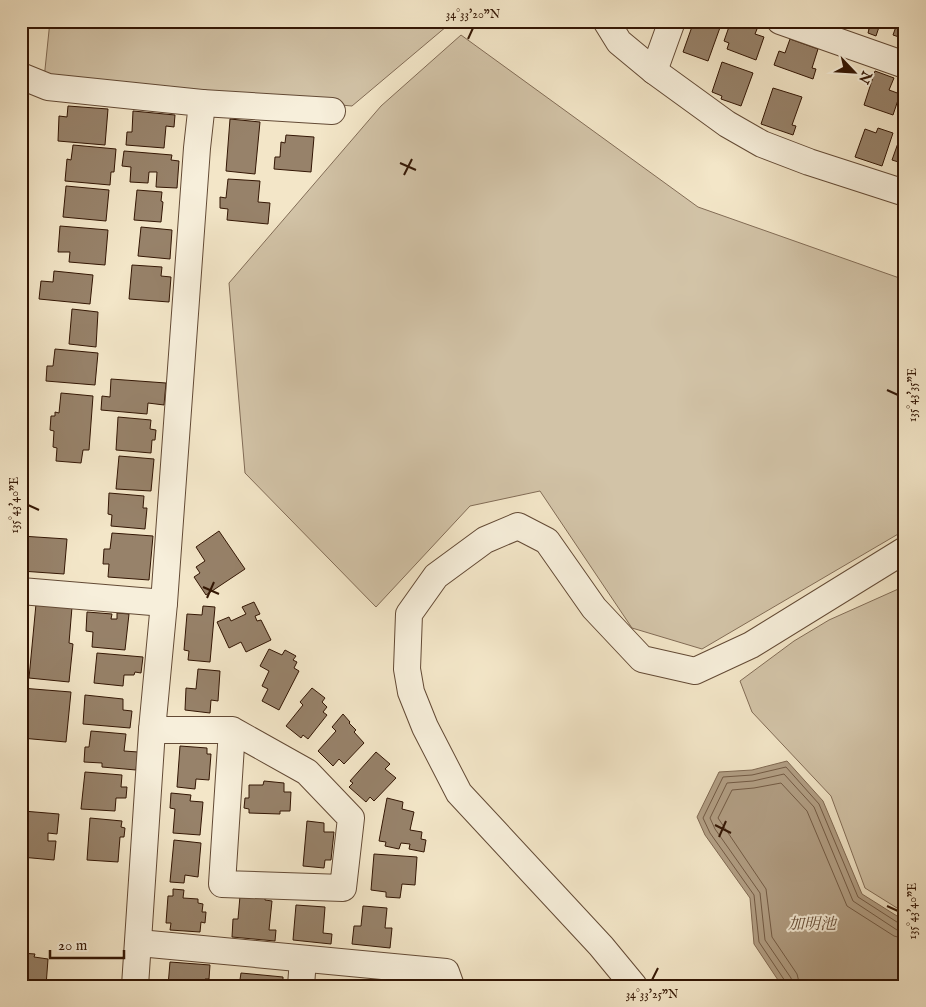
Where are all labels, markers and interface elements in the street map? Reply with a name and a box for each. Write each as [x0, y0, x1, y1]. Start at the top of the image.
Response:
text: 34°33'20"N [446, 7, 501, 22]
north arrow [828, 48, 878, 98]
text: N [854, 67, 876, 86]
text: 135°43'35"E [905, 368, 920, 422]
text: 135°43'40"E [7, 477, 22, 533]
text: 135°43'40"E [905, 883, 920, 939]
water label: 加明池 [788, 915, 838, 935]
scale bar [50, 927, 124, 959]
text: 20 m [58, 936, 88, 955]
text: 34°33'25"N [626, 987, 679, 1002]

